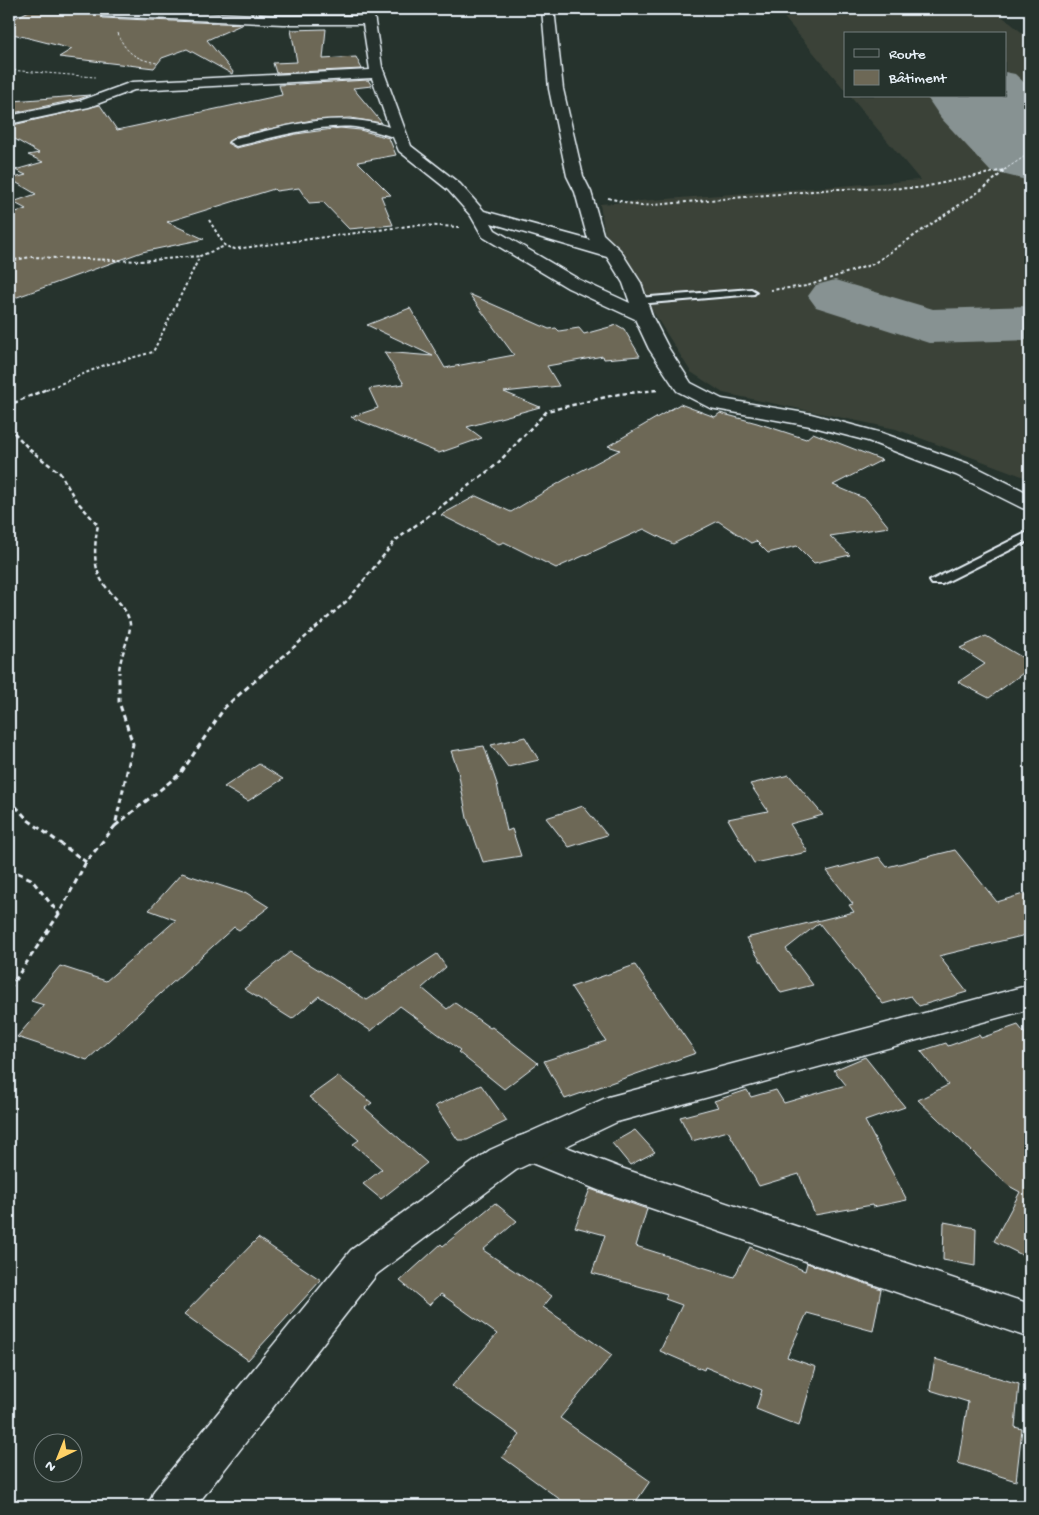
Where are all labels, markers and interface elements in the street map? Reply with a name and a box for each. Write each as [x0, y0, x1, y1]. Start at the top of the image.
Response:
legend [844, 32, 1006, 98]
text: Route [889, 46, 926, 64]
text: Bâtiment [888, 70, 948, 88]
north arrow [32, 1432, 82, 1482]
text: N [42, 1456, 60, 1475]

